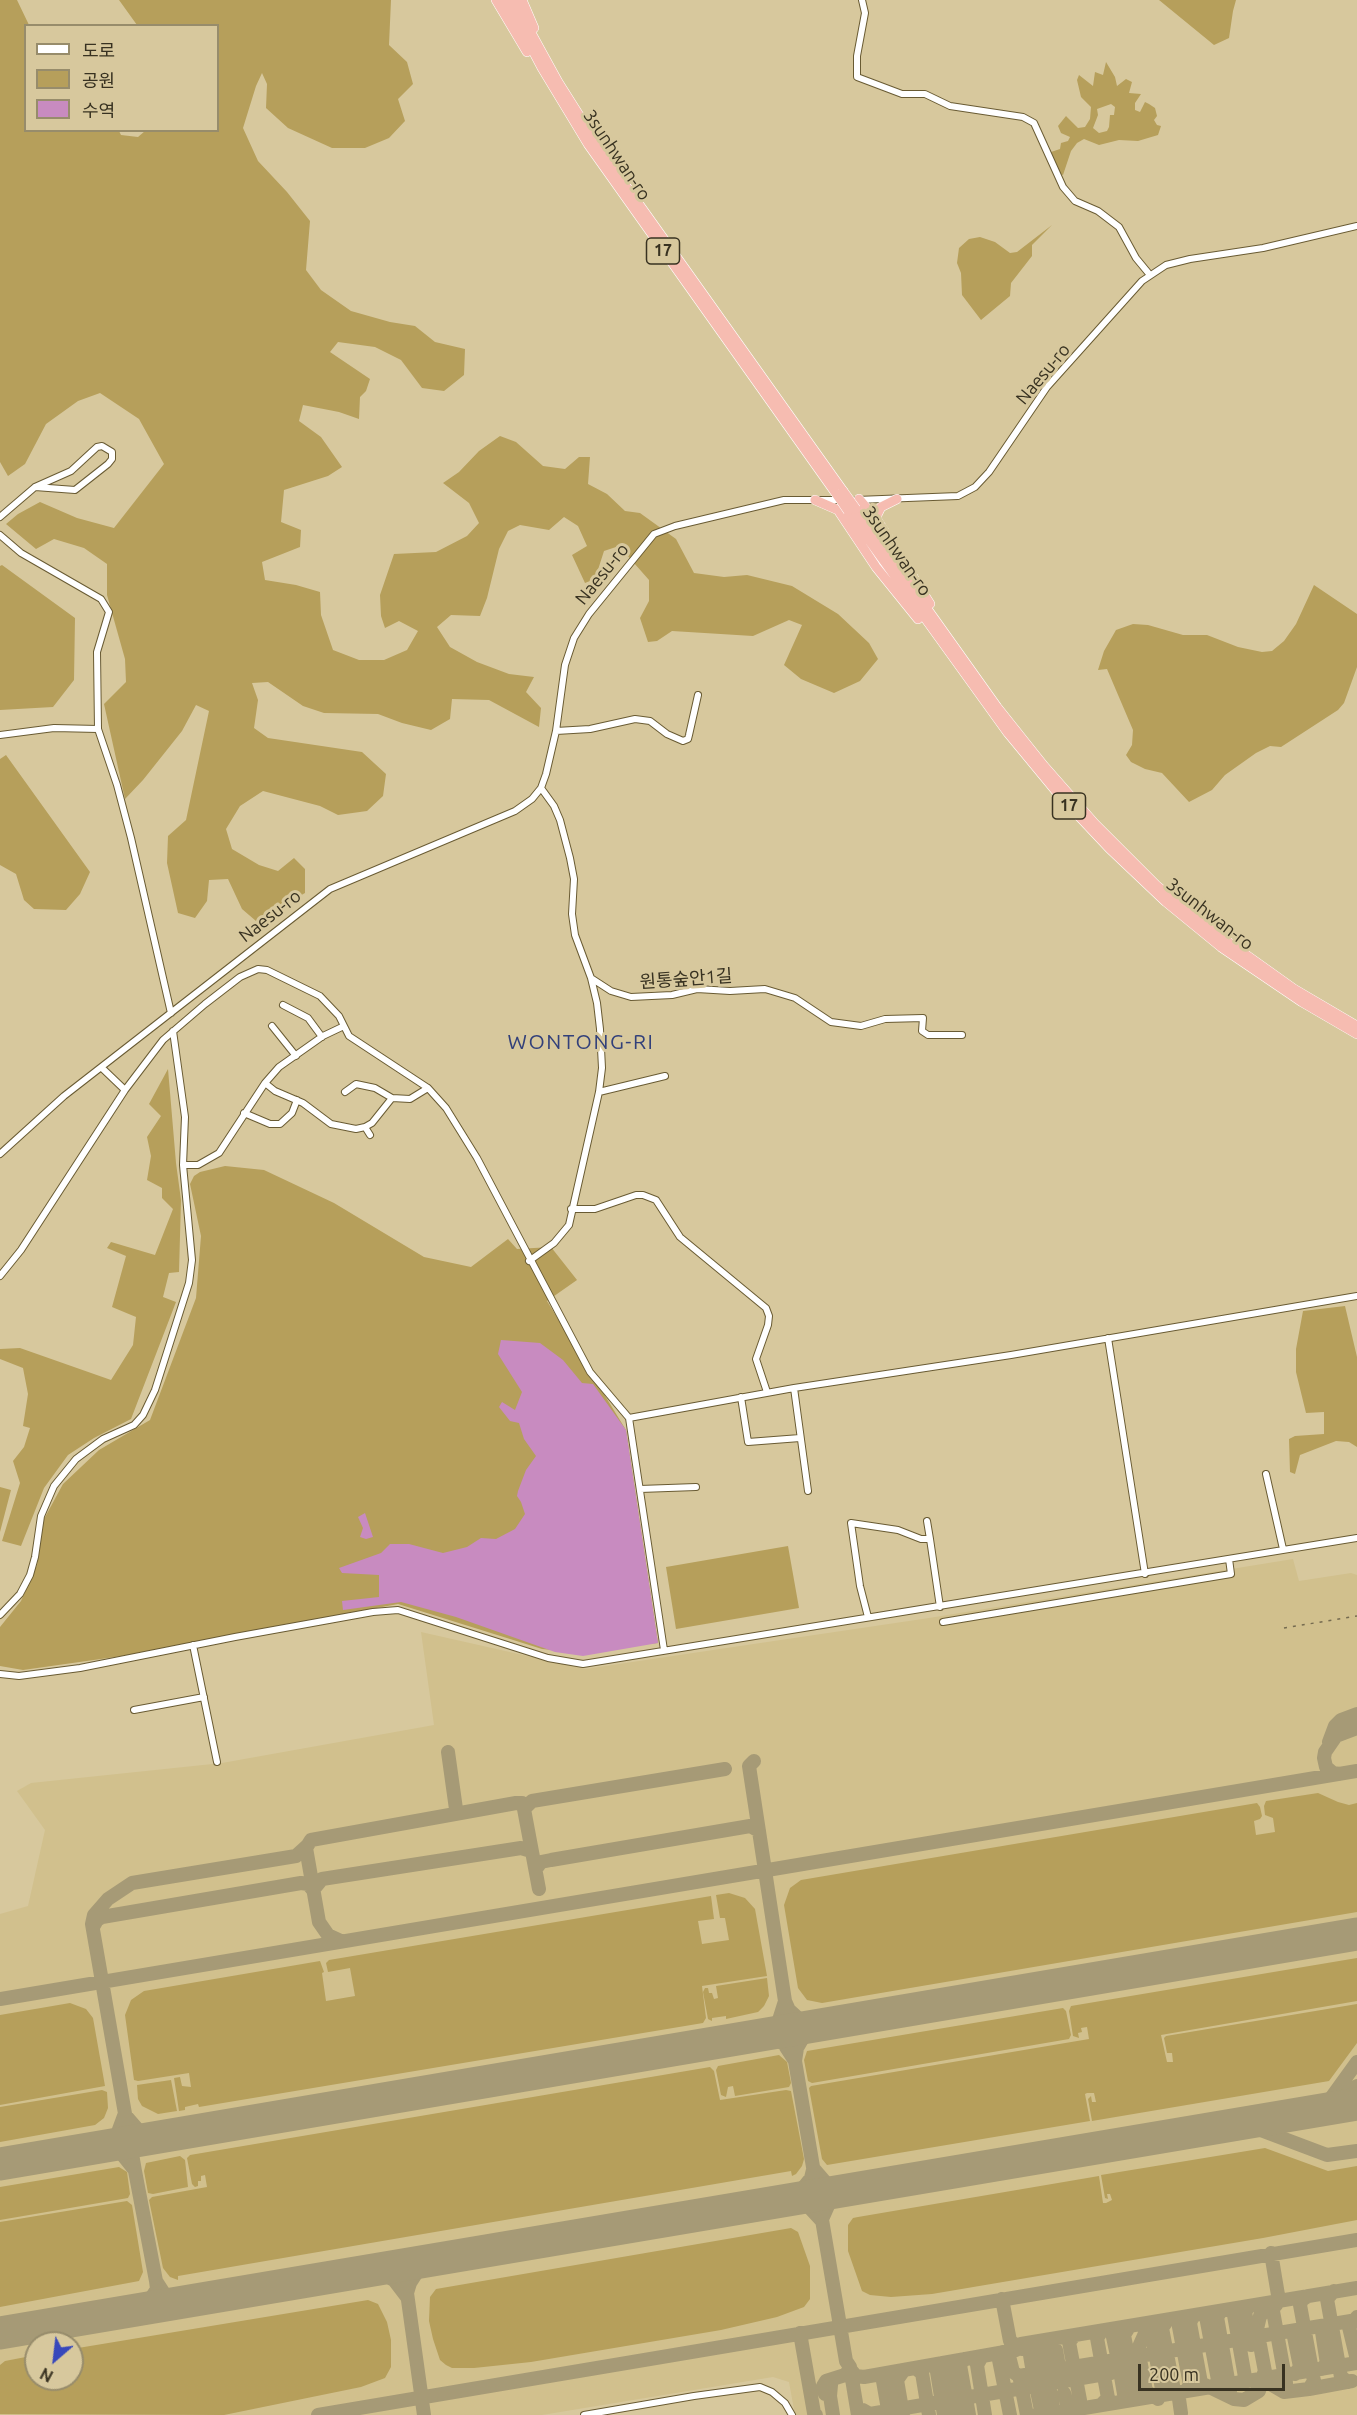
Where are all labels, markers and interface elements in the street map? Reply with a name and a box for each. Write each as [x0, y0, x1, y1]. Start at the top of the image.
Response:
legend [24, 24, 219, 132]
text: 도로 [82, 40, 115, 60]
text: 공원 [82, 70, 115, 90]
text: 수역 [82, 100, 115, 120]
street label: 3sunhwan-ro [579, 106, 655, 204]
road number: 17 [646, 238, 680, 264]
street label: Naesu-ro [1011, 339, 1075, 409]
street label: 3sunhwan-ro [858, 502, 936, 600]
street label: Naesu-ro [571, 539, 633, 609]
road number: 17 [1052, 793, 1086, 819]
street label: 3sunhwan-ro [1162, 873, 1258, 955]
street label: Naesu-ro [235, 885, 305, 947]
street label: 원통숲안1길 [639, 965, 733, 993]
district label: WONTONG-RI [508, 1029, 654, 1055]
north arrow [24, 2331, 84, 2391]
scale bar [1141, 2352, 1288, 2390]
text: N [37, 2364, 56, 2386]
text: 200 m [1149, 2364, 1199, 2384]

